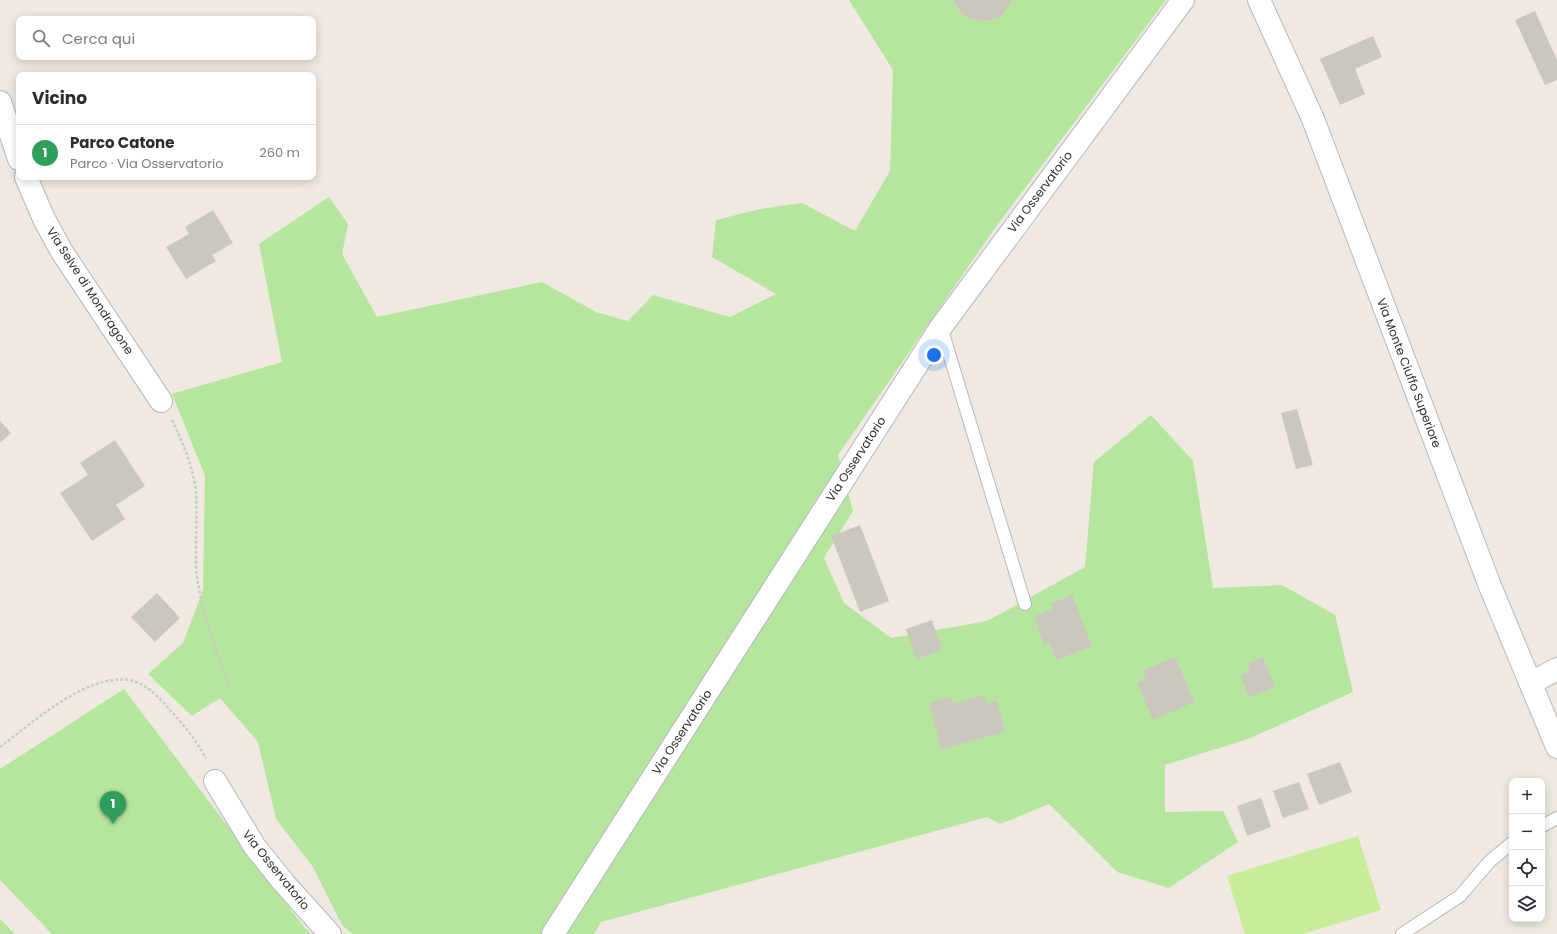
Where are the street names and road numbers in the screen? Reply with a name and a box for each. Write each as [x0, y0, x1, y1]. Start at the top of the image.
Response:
street label: Via Osservatorio [1003, 147, 1076, 236]
street label: Via Selve di Mondragone [43, 224, 138, 358]
street label: Via Monte Ciuffo Superiore [1373, 296, 1446, 450]
street label: Via Osservatorio [822, 413, 890, 505]
street label: Via Osservatorio [648, 686, 716, 778]
street label: Via Osservatorio [239, 826, 314, 913]

